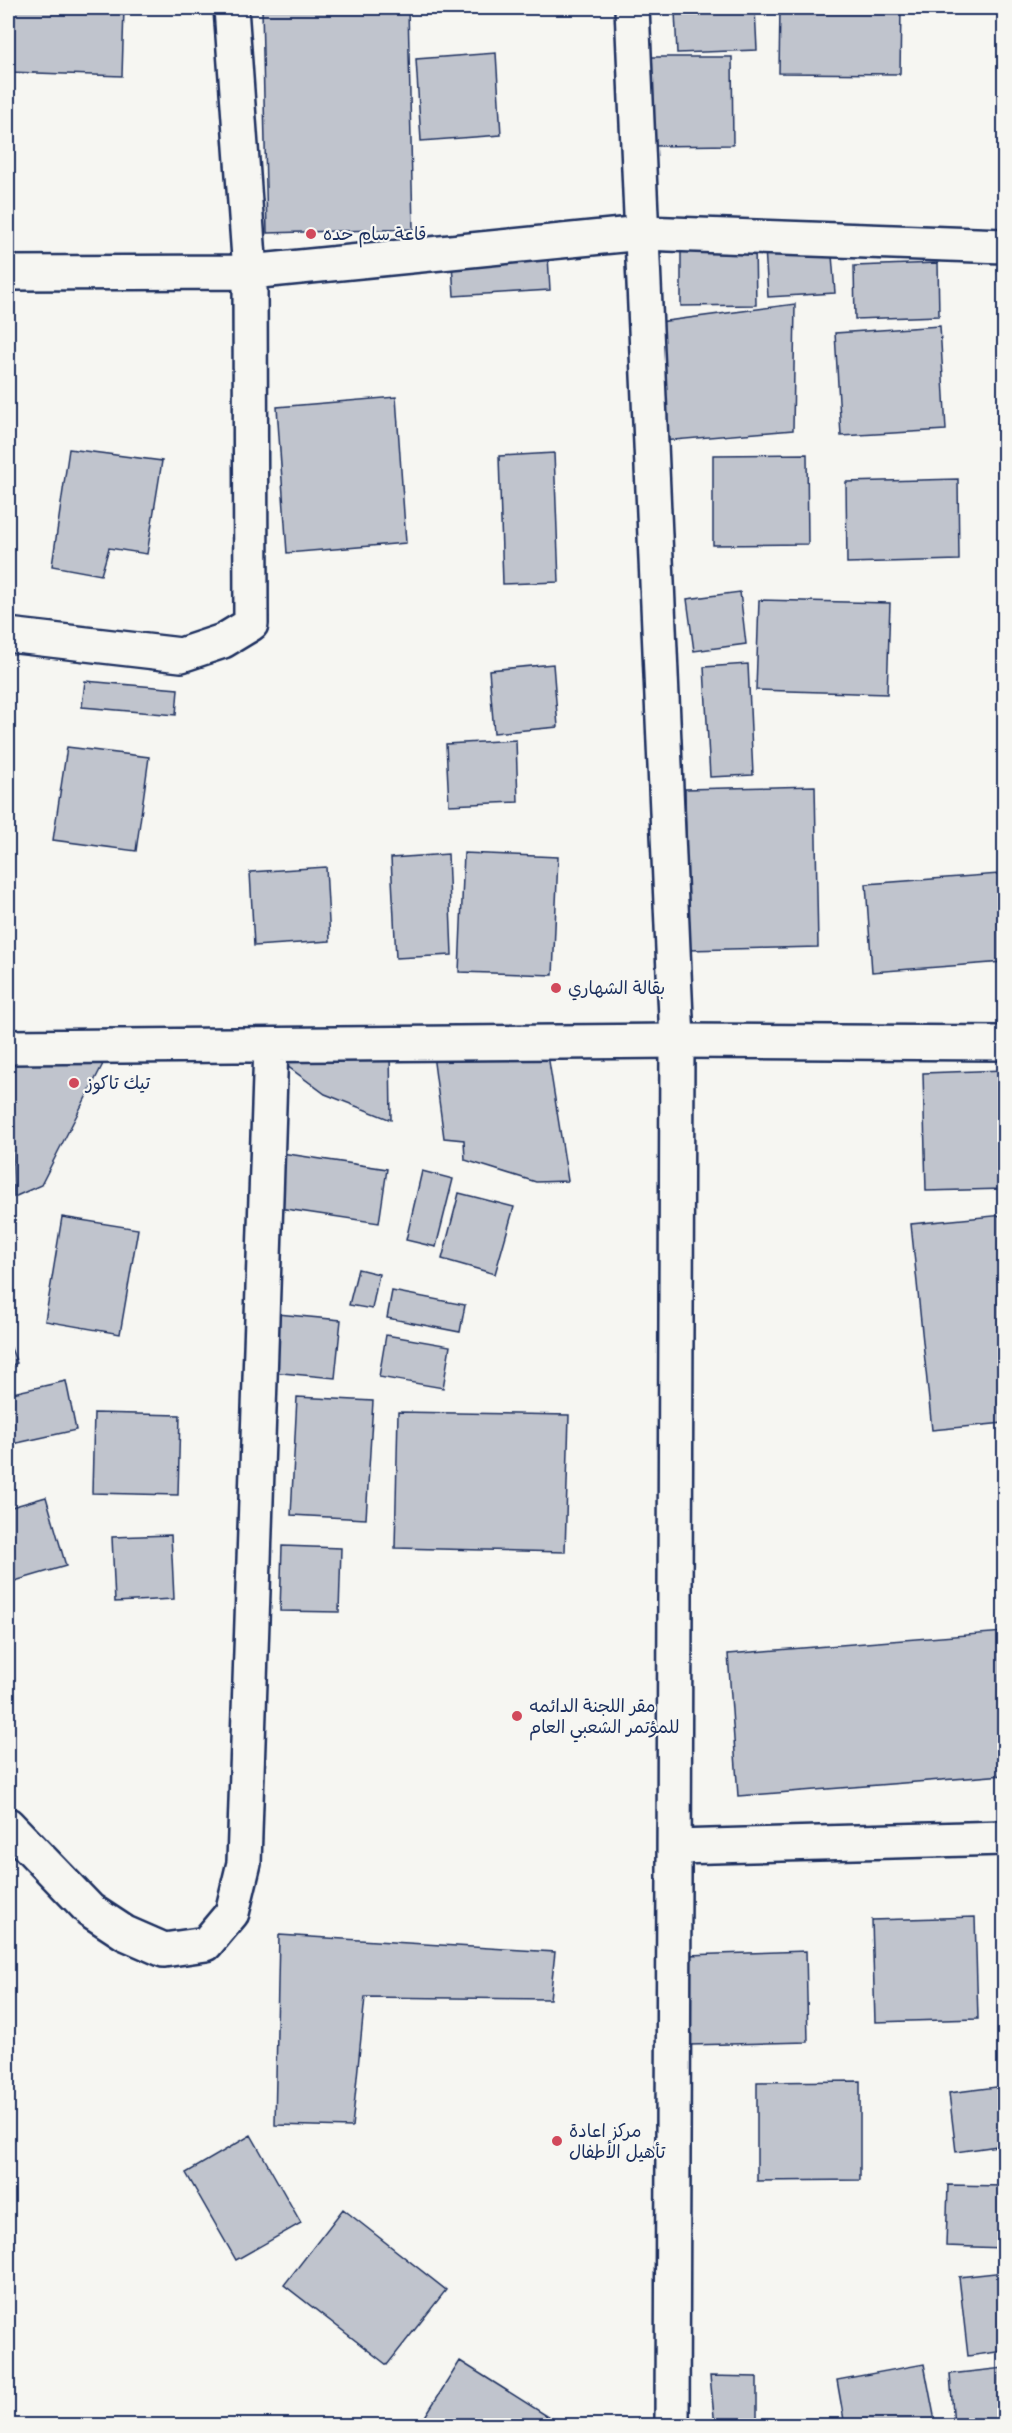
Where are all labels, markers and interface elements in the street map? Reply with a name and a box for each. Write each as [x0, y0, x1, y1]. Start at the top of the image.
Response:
place label: قاعة سام حده [323, 218, 426, 250]
marker: قاعة سام حده [304, 227, 318, 241]
place label: بقالة الشهاري [568, 972, 665, 1004]
marker: بقالة الشهاري [549, 981, 563, 995]
place label: تيك تاكوز [84, 1067, 151, 1099]
marker: تيك تاكوز [67, 1076, 81, 1090]
place label: مقر اللجنة الدائمه للمؤتمر الشعبي العام [529, 1690, 679, 1743]
marker: مقر اللجنة الدائمه للمؤتمر الشعبي العام [510, 1709, 524, 1723]
place label: مركز اعادة تأهيل الأطفال [569, 2115, 666, 2168]
marker: مركز اعادة تأهيل الأطفال [550, 2134, 564, 2148]

